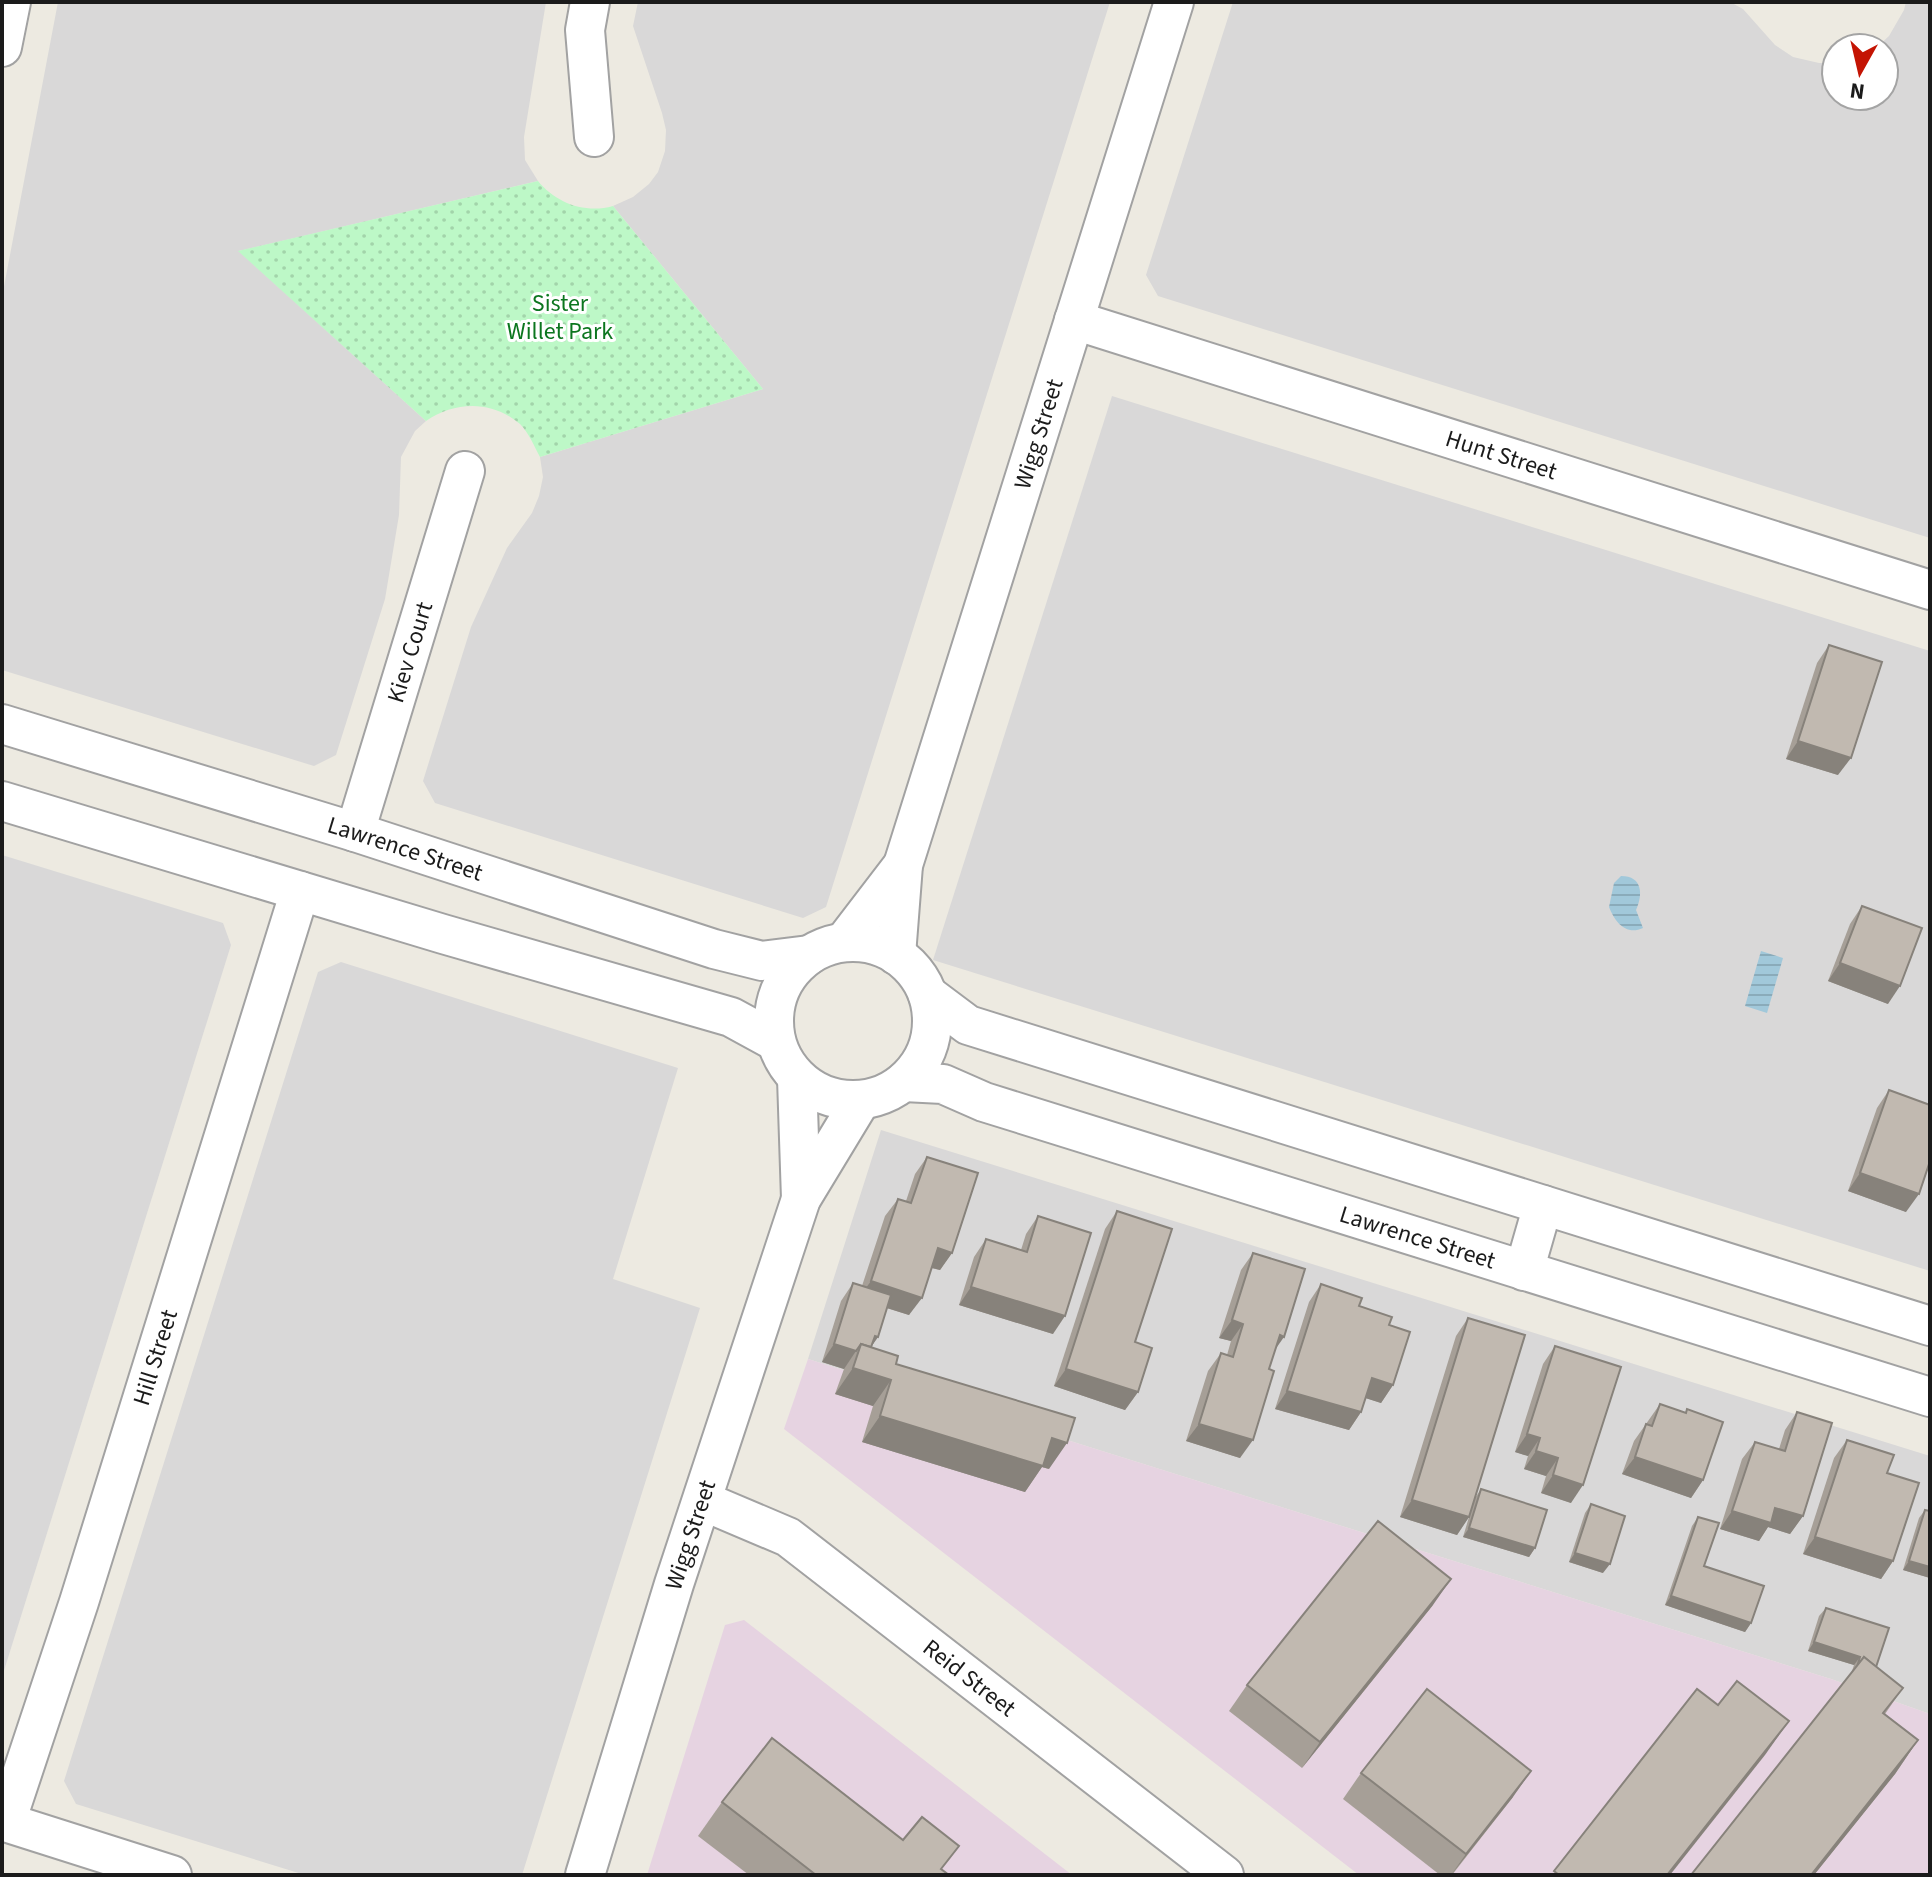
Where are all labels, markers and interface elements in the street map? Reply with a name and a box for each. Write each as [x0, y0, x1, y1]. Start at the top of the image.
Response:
north arrow [1820, 32, 1900, 112]
text: N [1848, 74, 1867, 108]
park label: Sister Willet Park [507, 286, 613, 349]
street label: Wigg Street [1005, 375, 1073, 494]
street label: Hunt Street [1441, 421, 1561, 489]
street label: Kiev Court [378, 597, 442, 707]
street label: Lawrence Street [323, 808, 487, 891]
street label: Lawrence Street [1335, 1197, 1500, 1278]
street label: Hill Street [124, 1305, 187, 1410]
street label: Wigg Street [656, 1475, 725, 1595]
street label: Reid Street [915, 1631, 1023, 1726]

